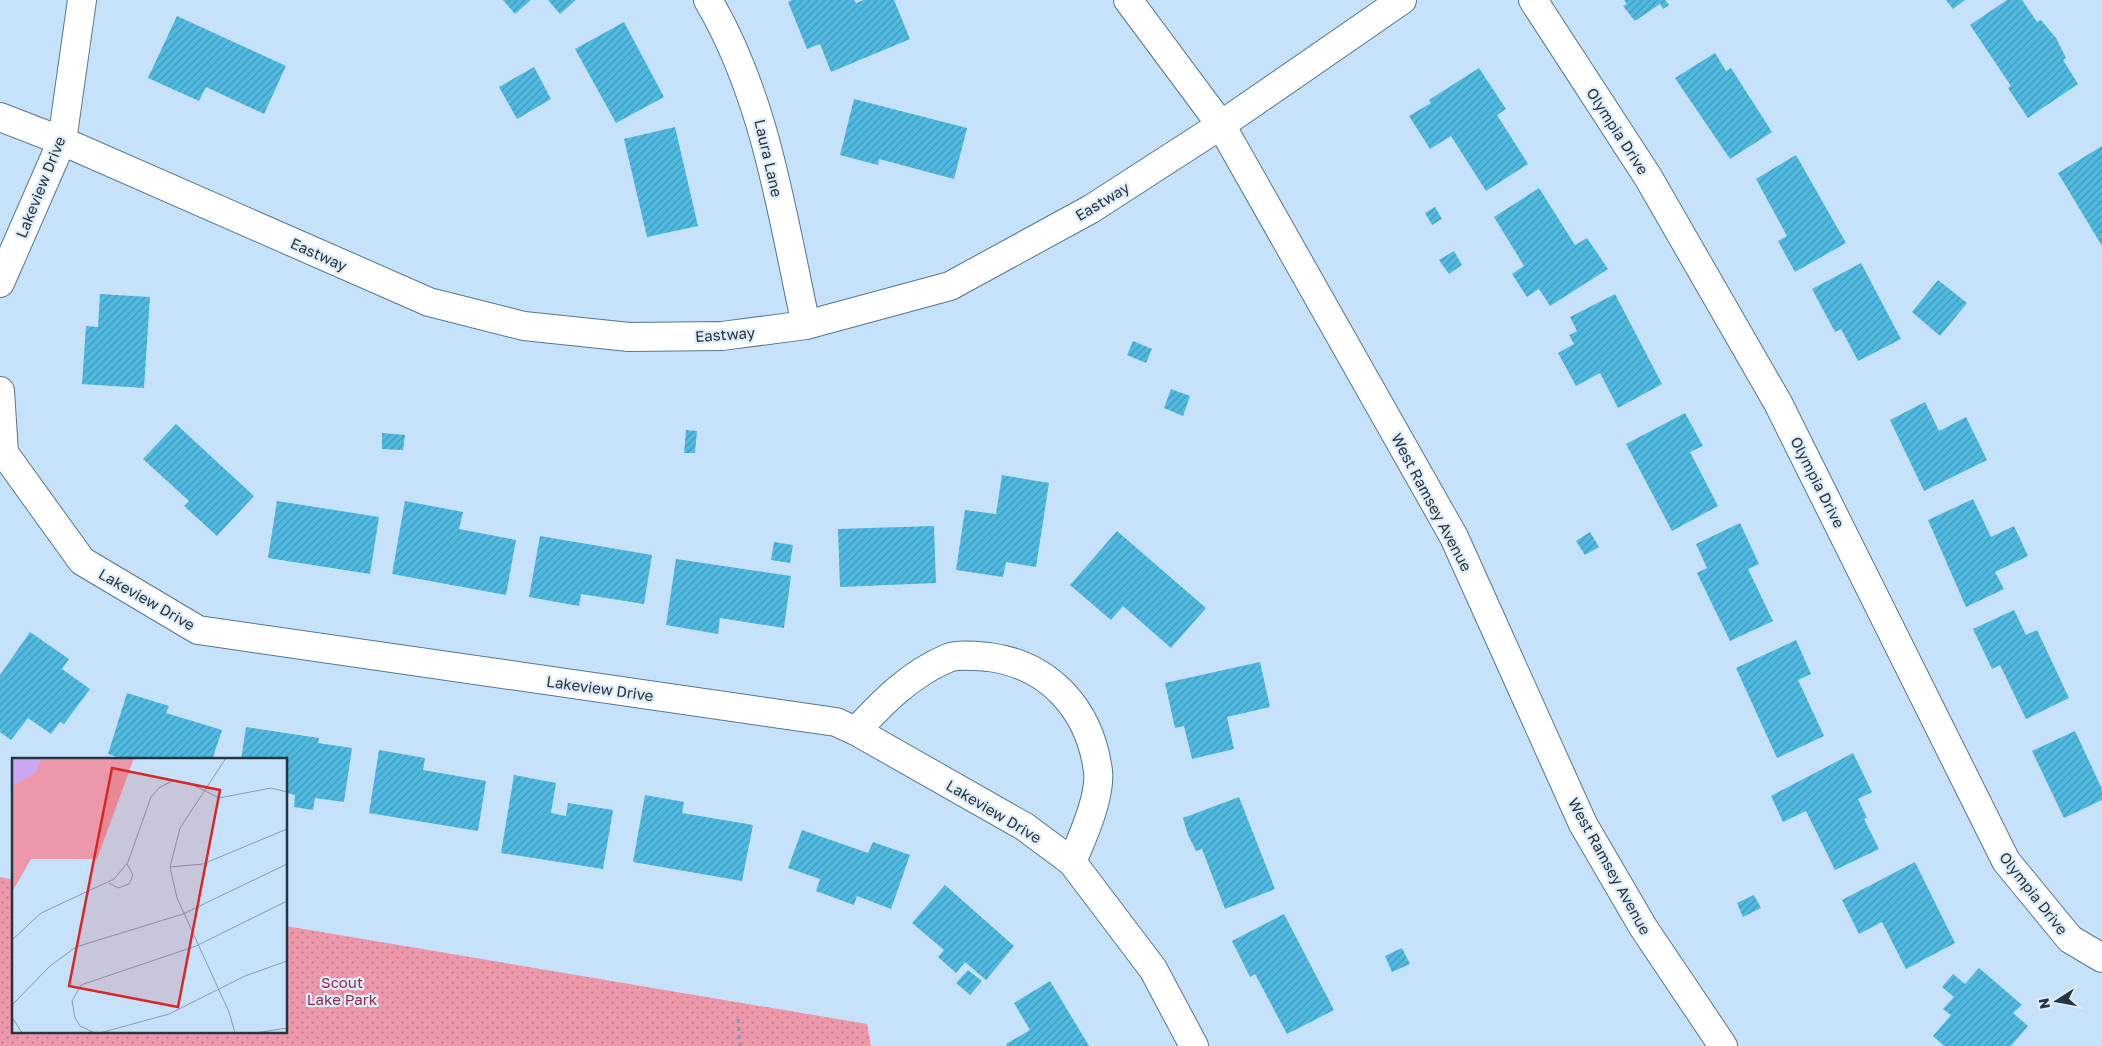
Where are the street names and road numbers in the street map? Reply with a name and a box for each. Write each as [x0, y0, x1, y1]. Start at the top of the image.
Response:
street label: Olympia Drive [1583, 84, 1653, 178]
street label: Laura Lane [751, 117, 787, 199]
street label: Lakeview Drive [11, 133, 69, 240]
street label: Eastway [1072, 178, 1133, 224]
street label: Eastway [288, 234, 351, 275]
street label: Eastway [694, 323, 756, 345]
street label: West Ramsey Avenue [1388, 430, 1476, 574]
street label: Olympia Drive [1787, 433, 1849, 531]
street label: Lakeview Drive [96, 564, 198, 634]
street label: Lakeview Drive [545, 672, 655, 704]
street label: Lakeview Drive [943, 776, 1045, 847]
street label: West Ramsey Avenue [1565, 795, 1655, 938]
street label: Olympia Drive [1996, 848, 2072, 938]

